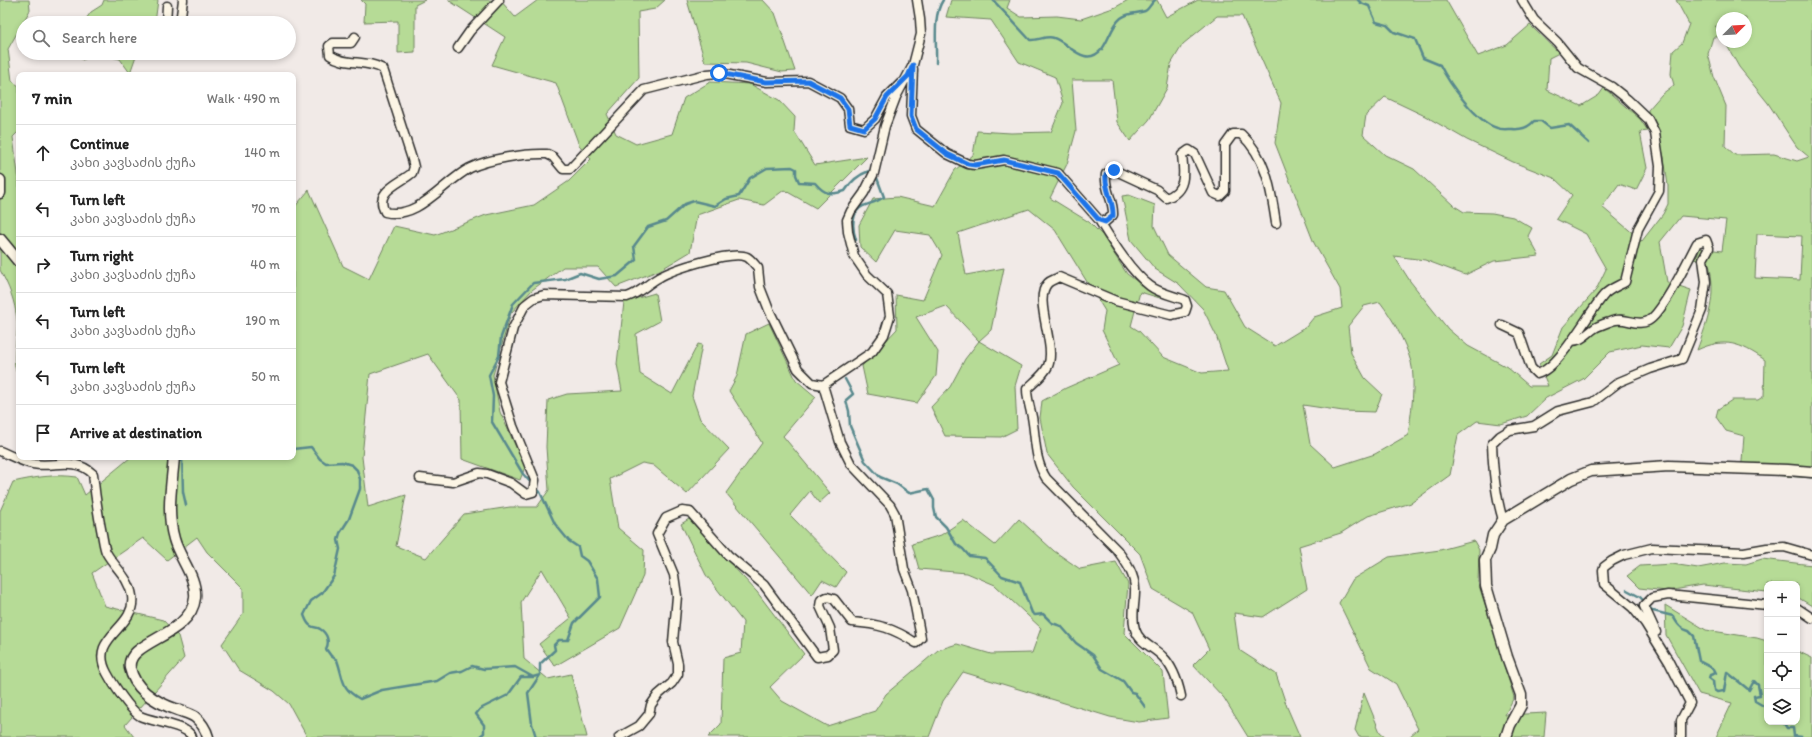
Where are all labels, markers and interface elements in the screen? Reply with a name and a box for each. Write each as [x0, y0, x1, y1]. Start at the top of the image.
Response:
north arrow [1716, 12, 1752, 48]
search box [16, 16, 296, 60]
icon: search [30, 27, 52, 49]
text: Search here [62, 29, 137, 47]
route start [710, 64, 728, 82]
text: 7 min [32, 88, 72, 108]
text: Walk · 490 m [207, 91, 280, 106]
text: Continue [70, 135, 129, 153]
icon: ahead [32, 142, 54, 164]
text: 140 m [244, 145, 280, 160]
text: კახი კავსაძის ქუჩა [70, 155, 196, 170]
route end [1105, 161, 1123, 179]
text: Turn left [70, 191, 125, 209]
icon: left [32, 198, 54, 220]
text: 70 m [252, 201, 280, 216]
text: კახი კავსაძის ქუჩა [70, 211, 196, 226]
text: Turn right [70, 247, 134, 265]
icon: right [32, 254, 54, 276]
text: 40 m [250, 257, 280, 272]
text: კახი კავსაძის ქუჩა [70, 267, 196, 282]
text: Turn left [70, 303, 125, 321]
icon: left [32, 310, 54, 332]
text: 190 m [245, 313, 280, 328]
text: კახი კავსაძის ქუჩა [70, 323, 196, 338]
text: Turn left [70, 359, 125, 377]
icon: left [32, 366, 54, 388]
text: 50 m [251, 369, 280, 384]
text: კახი კავსაძის ქუჩა [70, 379, 196, 394]
icon: arrive [32, 422, 54, 444]
text: Arrive at destination [70, 424, 202, 442]
map controls [1764, 581, 1800, 725]
button: + [1764, 581, 1800, 617]
button: − [1764, 617, 1800, 653]
button: locate [1764, 653, 1800, 689]
button: layers [1764, 689, 1800, 725]

